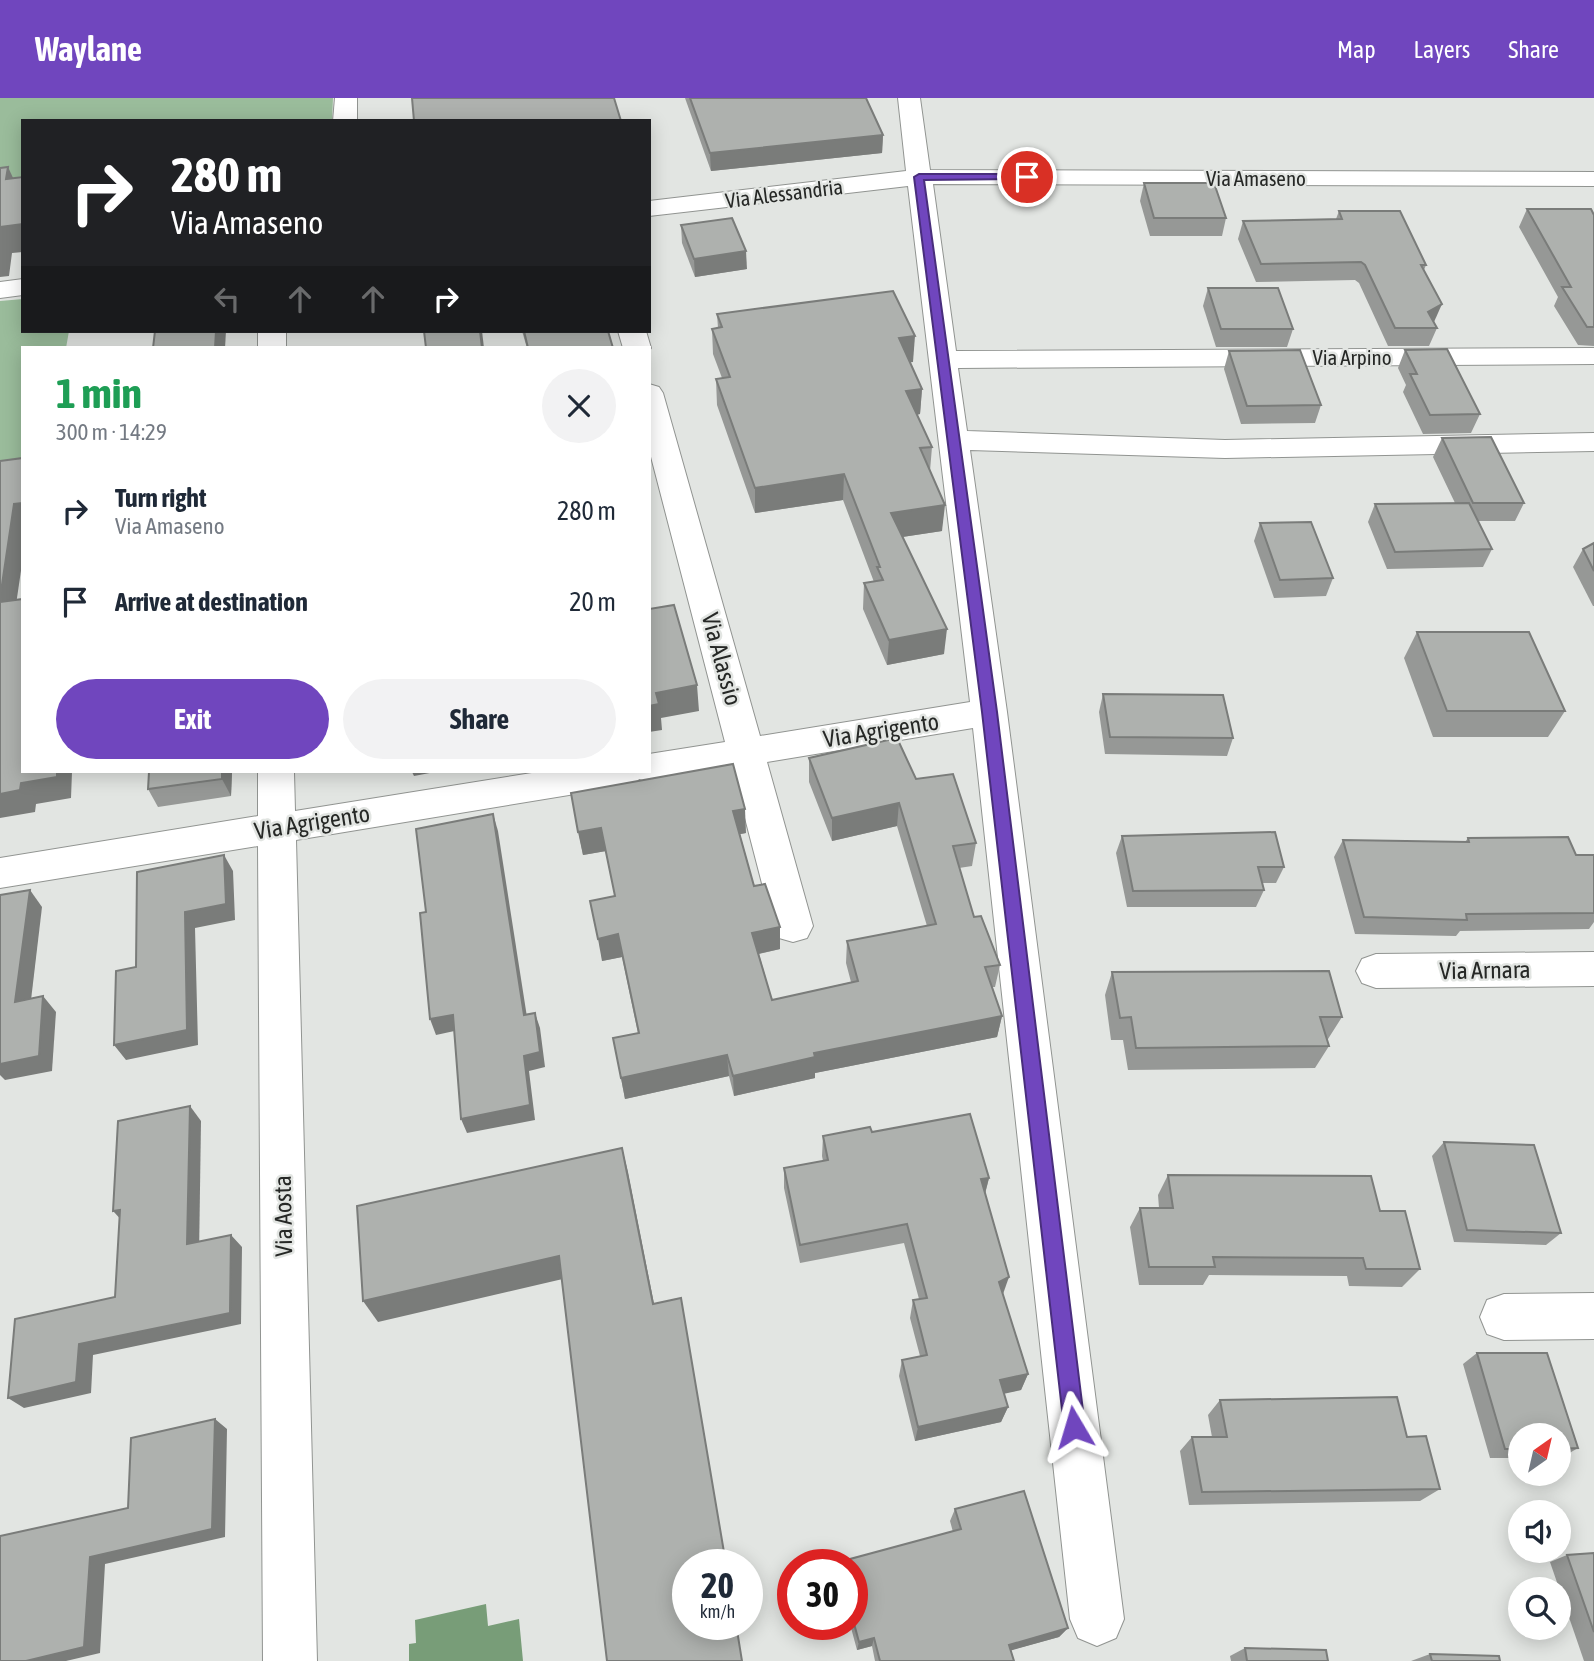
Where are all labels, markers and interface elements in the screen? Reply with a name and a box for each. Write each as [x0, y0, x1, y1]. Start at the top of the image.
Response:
text: Waylane [35, 30, 142, 68]
text: Map [1337, 36, 1376, 63]
text: Layers [1414, 36, 1470, 63]
text: Share [1508, 36, 1559, 63]
text: 280 m [171, 146, 282, 202]
icon: right [56, 147, 147, 238]
pin [997, 147, 1057, 207]
icon: arrive [1008, 158, 1046, 196]
street label: Via Amaseno [1206, 166, 1306, 190]
street label: Via Alessandria [724, 174, 844, 212]
text: Via Amaseno [171, 204, 323, 241]
icon: left [208, 280, 246, 318]
icon: ahead [281, 280, 319, 318]
icon: ahead [354, 280, 392, 318]
icon: right [427, 280, 465, 318]
street label: Via Arpino [1312, 345, 1392, 369]
text: 1 min [56, 369, 142, 417]
button: close [542, 369, 616, 443]
text: 300 m · 14:29 [56, 419, 167, 445]
text: Turn right [115, 483, 206, 513]
icon: right [56, 492, 94, 530]
text: 280 m [557, 496, 616, 526]
text: Via Amaseno [115, 513, 224, 539]
icon: arrive [56, 583, 94, 621]
text: Arrive at destination [115, 587, 308, 617]
text: 20 m [569, 587, 616, 617]
street label: Via Alassio [697, 610, 747, 708]
button: Exit [56, 679, 329, 759]
button: Share [343, 679, 616, 759]
street label: Via Agrigento [821, 708, 941, 752]
street label: Via Agrigento [252, 800, 372, 844]
street label: Via Arnara [1439, 956, 1531, 984]
street label: Via Aosta [269, 1175, 297, 1257]
position arrow [1037, 1390, 1111, 1464]
north arrow [1508, 1423, 1572, 1486]
map controls [1508, 1423, 1571, 1640]
button: sound [1508, 1500, 1571, 1563]
speed limit sign: 30 [777, 1549, 868, 1640]
text: 20 [701, 1565, 734, 1605]
button: search [1508, 1577, 1571, 1640]
text: km/h [700, 1601, 735, 1622]

